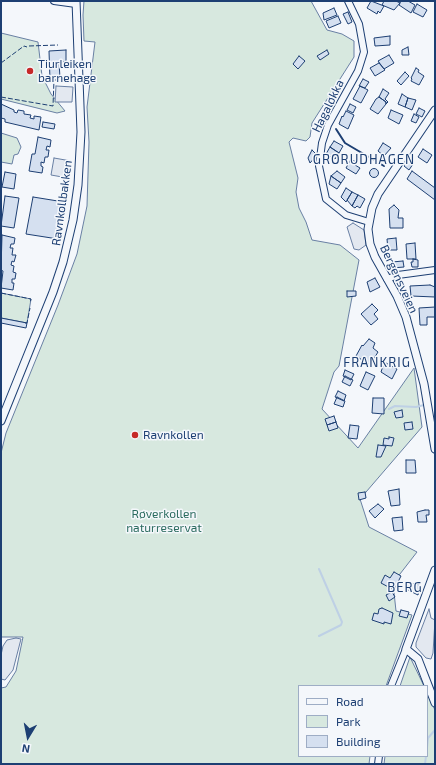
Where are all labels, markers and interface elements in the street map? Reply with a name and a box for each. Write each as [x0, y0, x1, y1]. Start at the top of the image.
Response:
place label: Tiurleiken barnehage [38, 57, 96, 85]
marker: Tiurleiken barnehage [25, 66, 35, 76]
street label: Hagaløkka [309, 77, 347, 135]
district label: GRORUDHAGEN [313, 152, 415, 168]
street label: Ravnkollbakken [49, 159, 75, 247]
street label: Bergensveien [377, 242, 421, 316]
district label: FRANKRIG [343, 355, 411, 371]
place label: Ravnkollen [143, 428, 204, 442]
marker: Ravnkollen [130, 430, 140, 440]
park label: Røverkollen naturreservat [126, 507, 202, 535]
district label: BERG [387, 580, 423, 596]
legend [298, 685, 428, 757]
text: Road [336, 694, 364, 708]
text: Park [336, 714, 361, 728]
north arrow [8, 717, 48, 757]
text: Building [336, 734, 380, 748]
text: N [21, 742, 31, 756]

